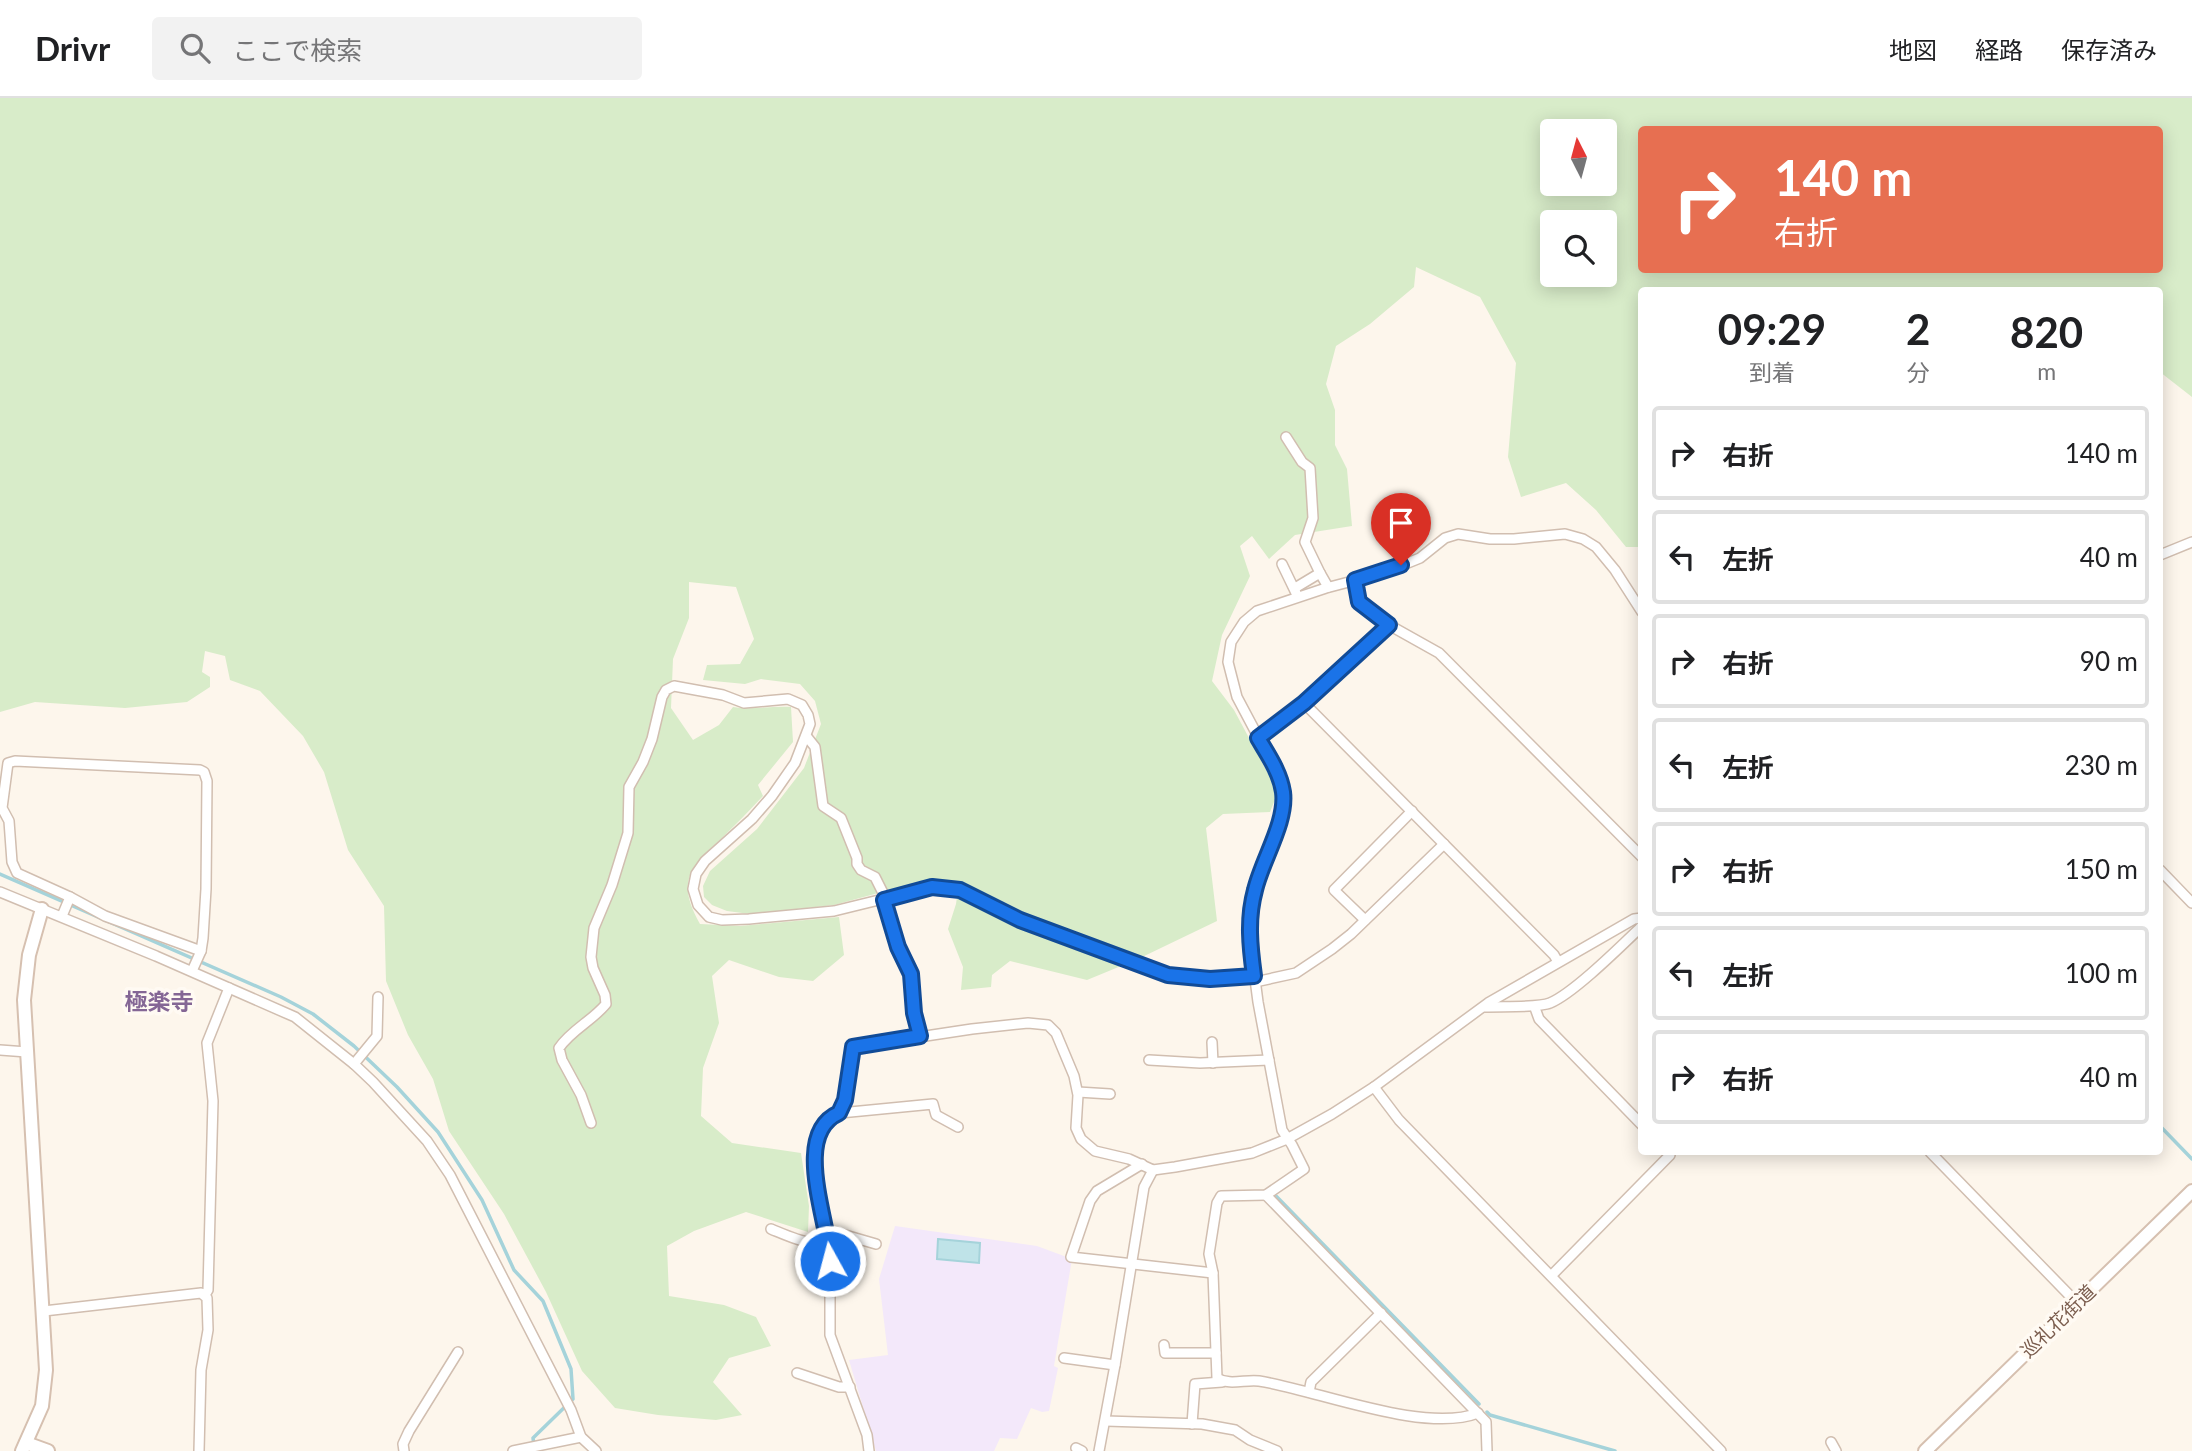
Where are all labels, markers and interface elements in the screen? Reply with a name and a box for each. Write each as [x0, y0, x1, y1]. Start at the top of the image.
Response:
search box [152, 17, 642, 80]
text: Drivr [35, 28, 110, 68]
icon: search [176, 29, 214, 67]
text: ここで検索 [232, 34, 362, 66]
text: 地図 [1889, 35, 1937, 64]
text: 経路 [1975, 35, 2023, 64]
text: 保存済み [2061, 35, 2157, 64]
north arrow [1540, 119, 1617, 196]
map controls [1540, 119, 1617, 287]
text: 140 m [1774, 148, 1912, 206]
icon: right [1659, 154, 1750, 245]
button: search [1540, 210, 1617, 287]
text: 右折 [1774, 212, 1838, 251]
text: 09:29 [1718, 304, 1826, 354]
text: 2 [1906, 304, 1930, 354]
text: 820 [2010, 307, 2083, 357]
text: m [2037, 357, 2056, 385]
text: 到着 [1749, 358, 1795, 386]
text: 分 [1907, 358, 1930, 386]
icon: right [1663, 434, 1701, 472]
text: 140 m [2065, 437, 2138, 469]
text: 右折 [1722, 439, 1774, 471]
pin [1371, 493, 1431, 565]
icon: arrive [1382, 504, 1420, 542]
icon: left [1663, 538, 1701, 576]
text: 40 m [2080, 541, 2138, 573]
text: 左折 [1722, 543, 1774, 575]
icon: right [1663, 642, 1701, 680]
text: 90 m [2080, 645, 2138, 677]
text: 右折 [1722, 647, 1774, 679]
icon: left [1663, 746, 1701, 784]
text: 230 m [2065, 749, 2138, 781]
text: 左折 [1722, 751, 1774, 783]
icon: right [1663, 850, 1701, 888]
text: 150 m [2065, 853, 2138, 885]
text: 右折 [1722, 855, 1774, 887]
icon: left [1663, 954, 1701, 992]
text: 100 m [2065, 957, 2138, 989]
text: 左折 [1722, 959, 1774, 991]
district label: 極楽寺 [125, 987, 194, 1015]
icon: right [1663, 1058, 1701, 1096]
text: 40 m [2080, 1061, 2138, 1093]
text: 右折 [1722, 1063, 1774, 1095]
position arrow [793, 1224, 867, 1298]
street label: 巡礼花街道 [2015, 1279, 2100, 1362]

